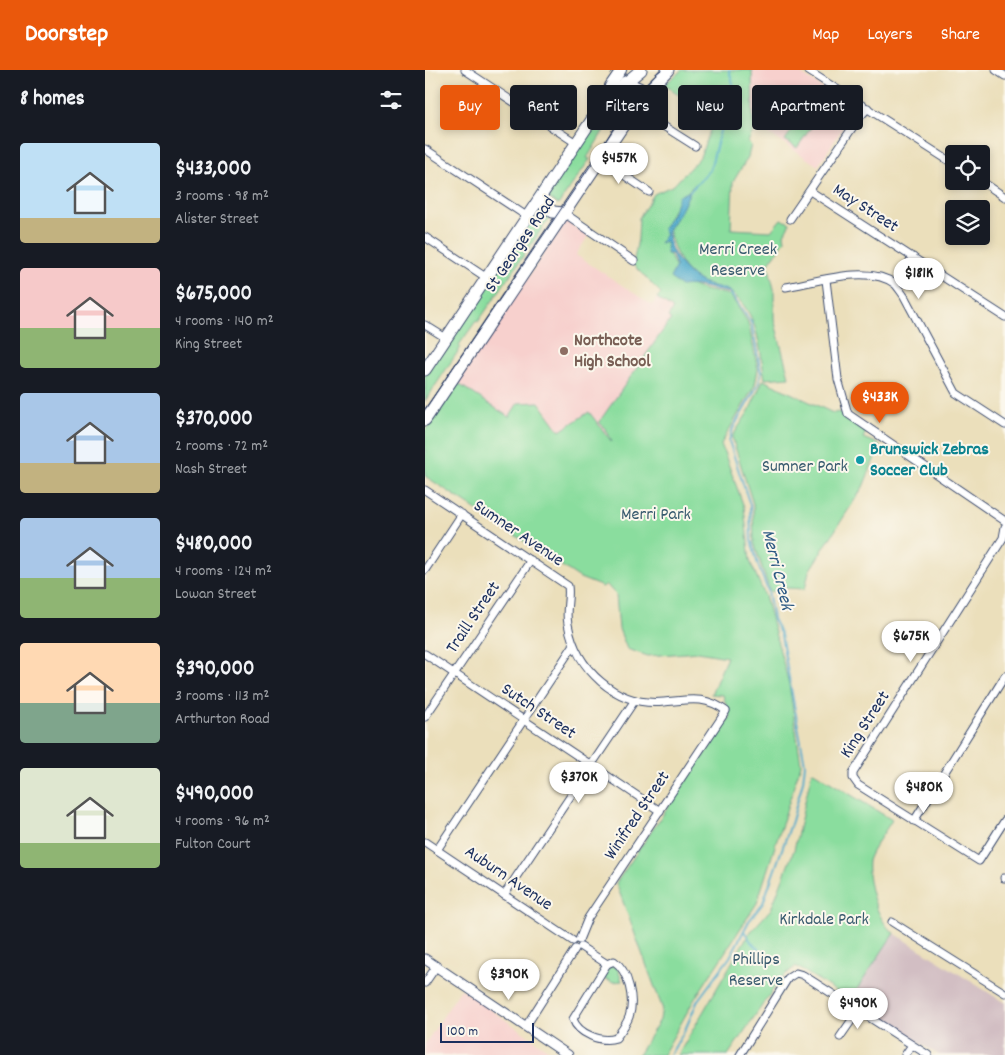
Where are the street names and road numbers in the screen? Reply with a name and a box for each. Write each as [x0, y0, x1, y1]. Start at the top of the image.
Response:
street label: May Street [827, 178, 903, 240]
street label: St Georges Road [479, 192, 563, 298]
street label: Sumner Avenue [468, 494, 568, 574]
street label: Traill Street [441, 577, 508, 659]
street label: Sutch Street [495, 678, 581, 747]
street label: King Street [835, 686, 897, 764]
street label: Winifred Street [599, 766, 677, 865]
street label: Auburn Avenue [459, 840, 557, 918]

